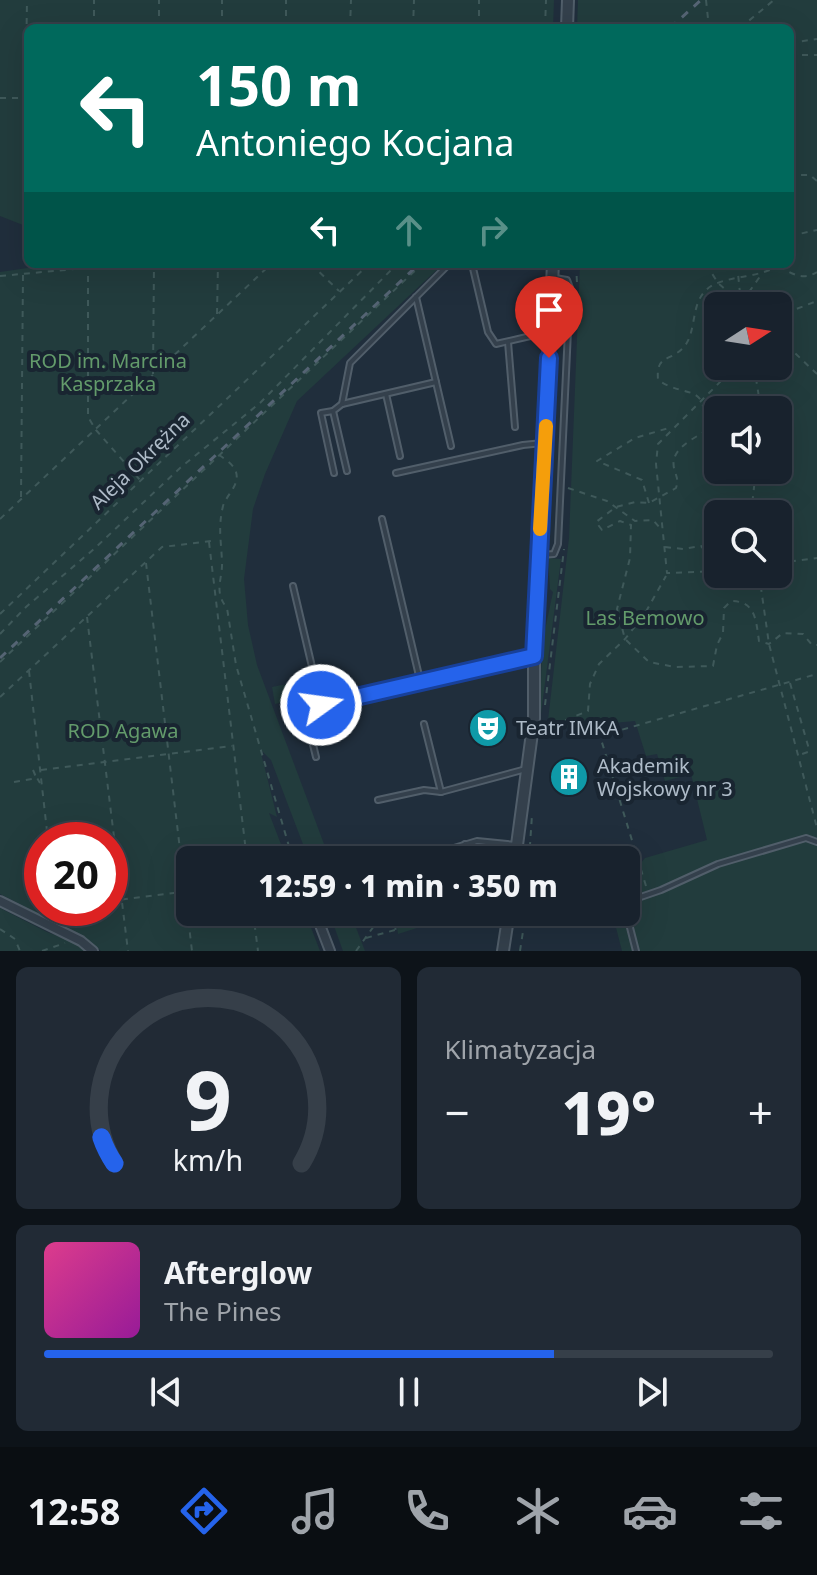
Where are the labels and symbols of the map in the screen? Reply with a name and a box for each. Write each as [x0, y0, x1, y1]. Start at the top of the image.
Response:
pin [515, 276, 583, 358]
north arrow [704, 292, 792, 380]
park label: ROD im. Marcina Kasprzaka [29, 347, 187, 397]
street label: Aleja Okrężna [84, 406, 195, 515]
park label: Las Bemowo [586, 604, 704, 631]
position arrow [279, 663, 363, 747]
theatre icon: Teatr IMKA [467, 707, 509, 749]
place label: Teatr IMKA [516, 714, 619, 741]
park label: ROD Agawa [67, 717, 179, 744]
place label: Akademik Wojskowy nr 3 [597, 752, 733, 802]
building icon: Akademik Wojskowy nr 3 [548, 756, 590, 798]
speed limit sign: 20 [24, 822, 128, 926]

